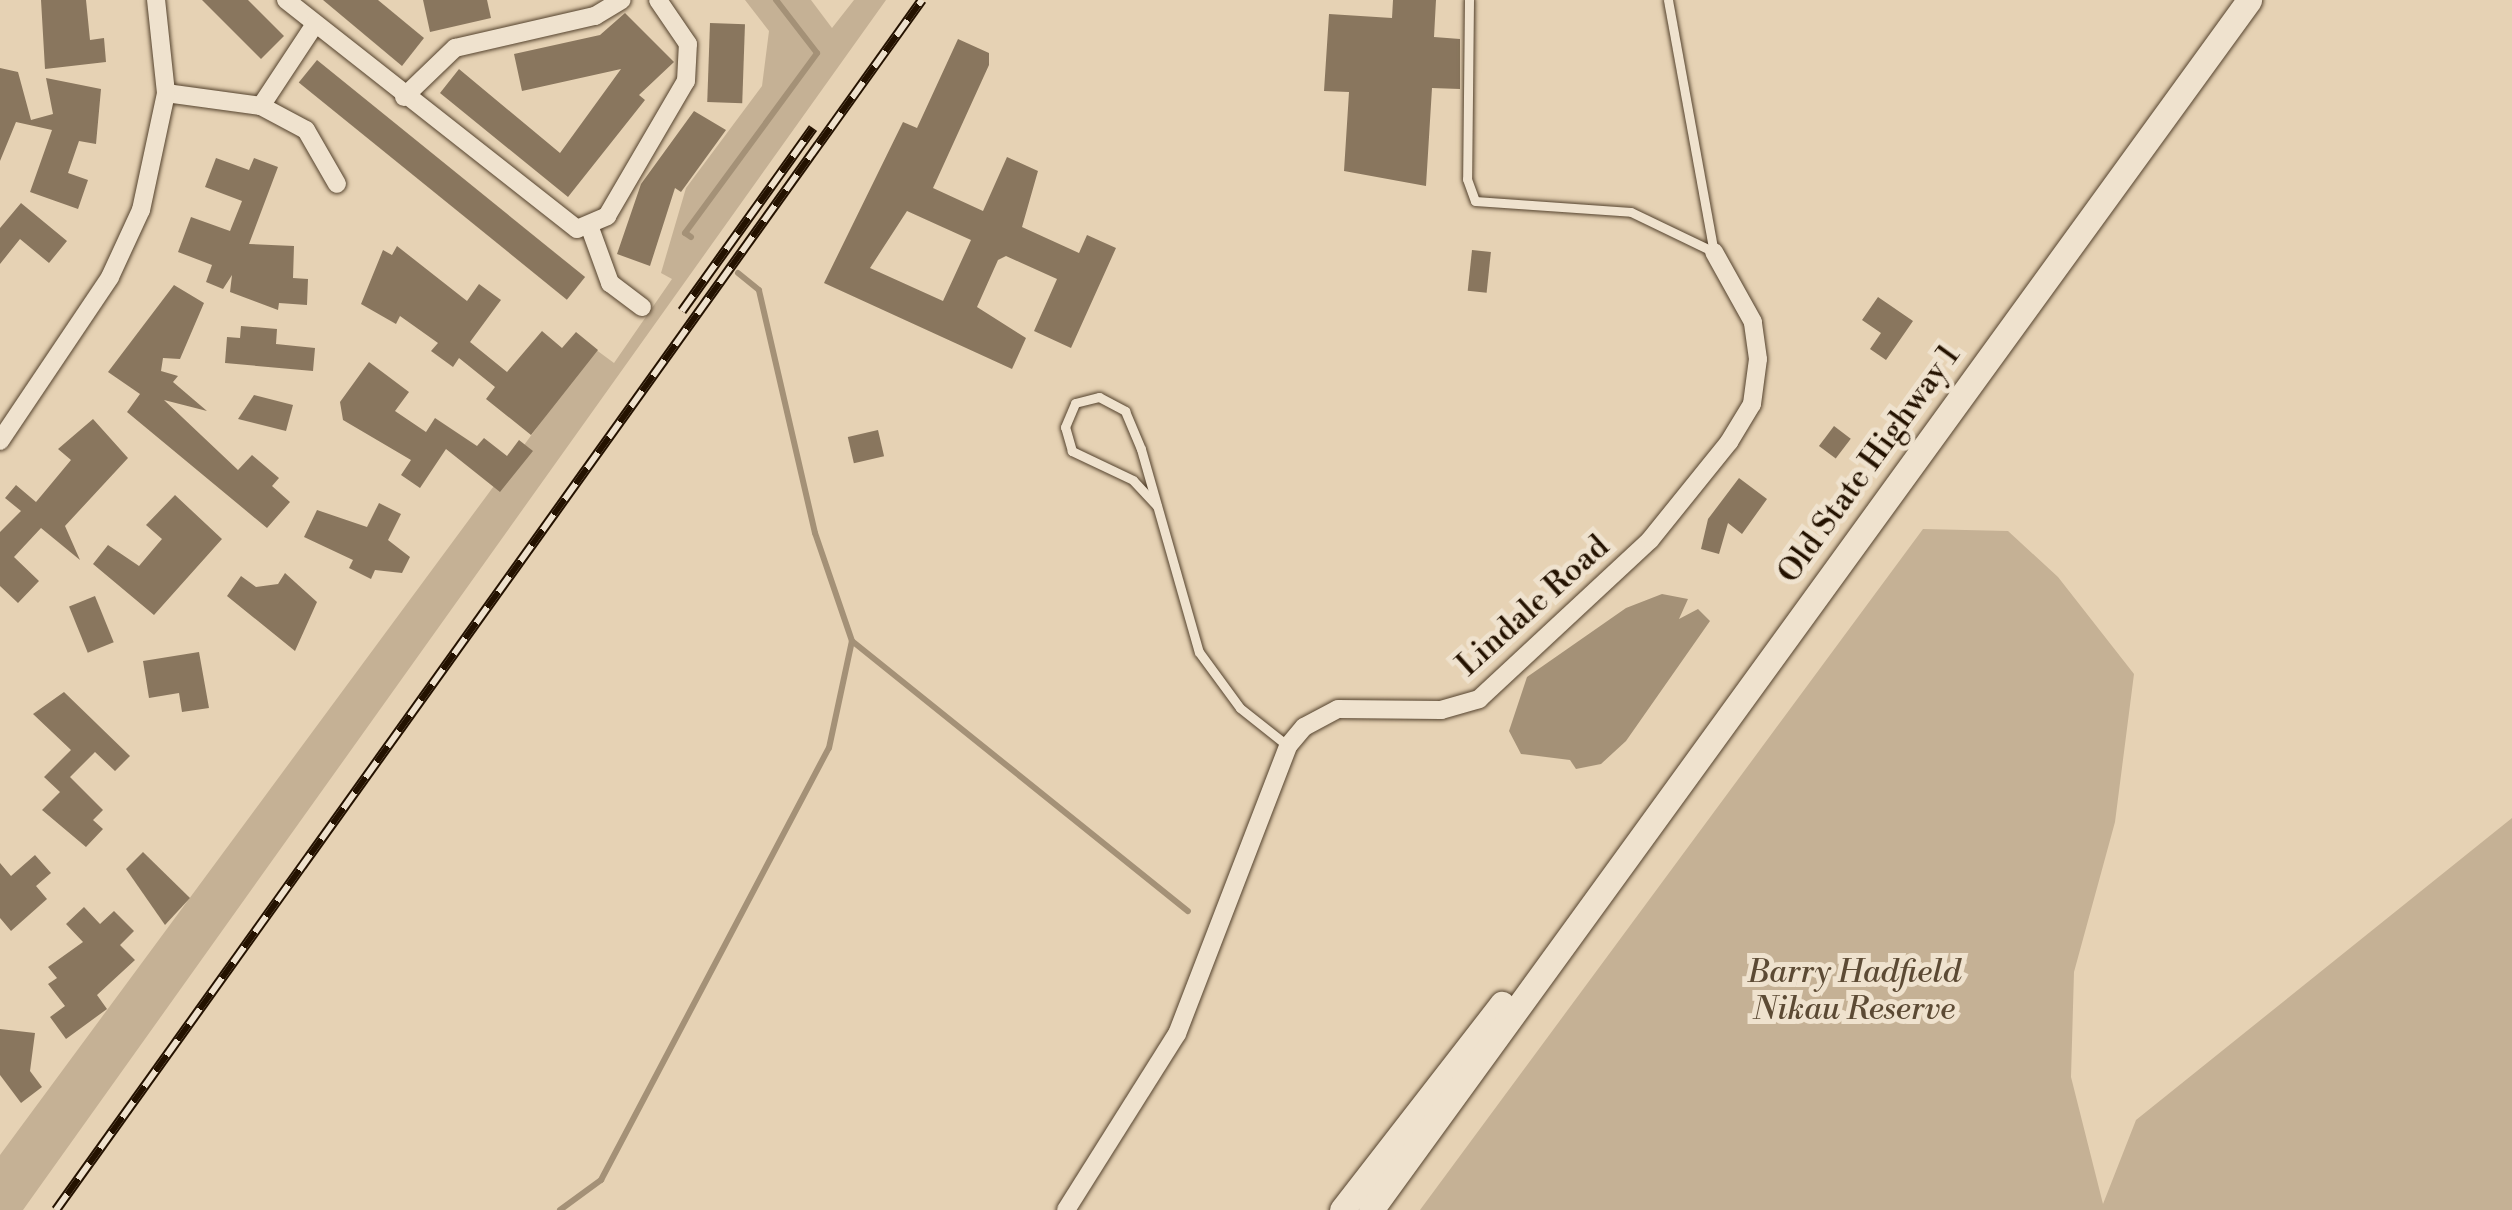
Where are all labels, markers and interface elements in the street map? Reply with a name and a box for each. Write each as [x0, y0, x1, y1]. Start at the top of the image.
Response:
street label: Old State Highway 1 [1770, 337, 1968, 591]
street label: Lindale Road [1449, 528, 1617, 684]
park label: Barry Hadfield Nikau Reserve [1747, 954, 1961, 1029]

